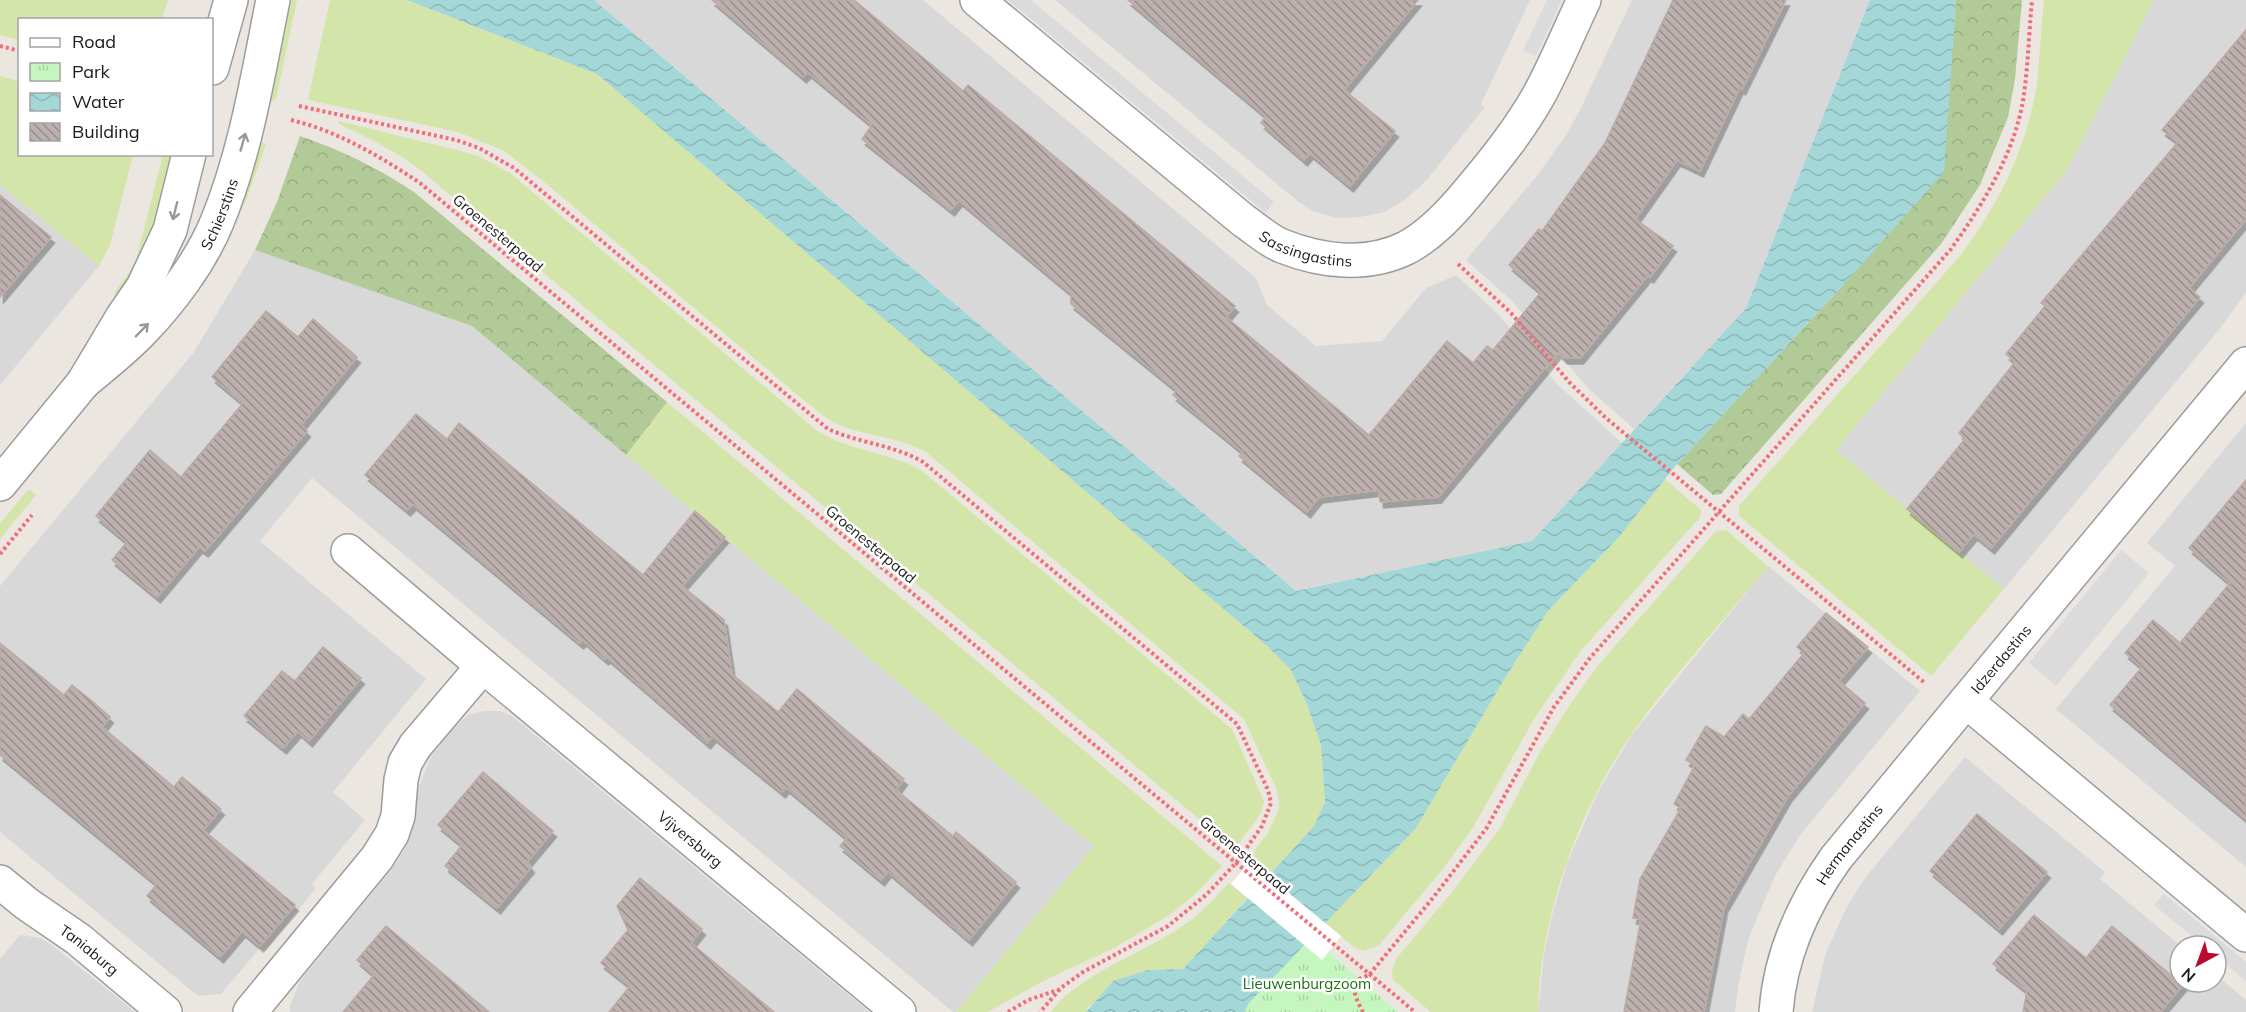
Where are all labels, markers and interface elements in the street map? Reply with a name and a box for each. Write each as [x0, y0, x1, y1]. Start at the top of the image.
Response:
legend [18, 18, 213, 156]
text: Road [72, 30, 116, 53]
text: Park [72, 60, 111, 83]
text: Water [72, 90, 125, 113]
text: Building [72, 120, 140, 143]
one-way arrow [238, 132, 249, 151]
street label: Schierstins [196, 176, 242, 253]
street label: Groenesterpaad [449, 190, 547, 276]
one-way arrow [169, 201, 180, 220]
street label: Sassingastins [1256, 226, 1352, 270]
one-way arrow [135, 322, 150, 337]
street label: Groenesterpaad [822, 501, 920, 587]
street label: Idzerdastins [1967, 621, 2035, 697]
street label: Hermanastins [1811, 800, 1886, 888]
street label: Vijversburg [654, 806, 727, 871]
street label: Groenesterpaad [1196, 812, 1294, 898]
street label: Taniaburg [56, 920, 123, 979]
north arrow [2168, 934, 2228, 994]
text: N [2177, 964, 2199, 987]
park label: Lieuwenburgzoom [1243, 974, 1371, 993]

